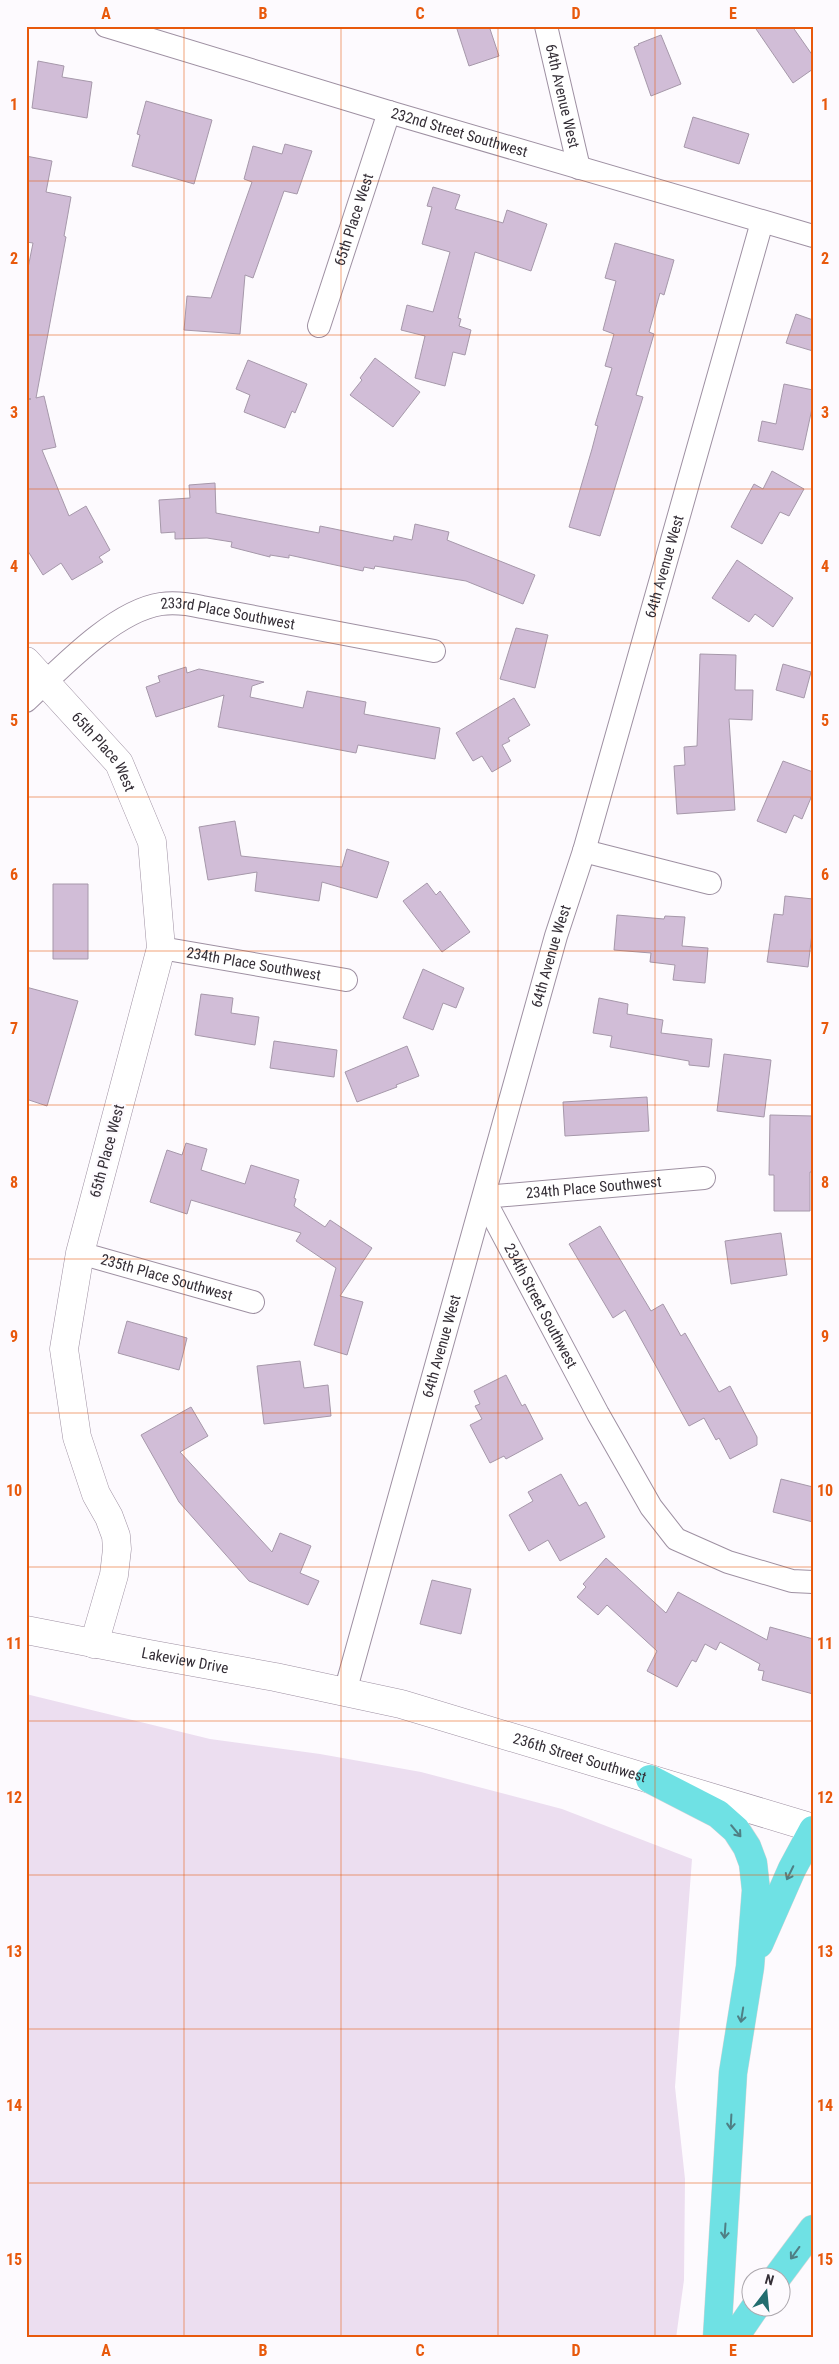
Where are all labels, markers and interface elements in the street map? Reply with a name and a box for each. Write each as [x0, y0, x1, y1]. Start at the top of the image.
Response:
text: A [101, 4, 111, 23]
text: B [259, 4, 268, 23]
text: C [415, 4, 425, 23]
text: D [571, 4, 581, 23]
text: E [729, 4, 737, 23]
street label: 64th Avenue West [542, 42, 583, 150]
text: 1 [10, 95, 18, 114]
text: 1 [821, 95, 829, 114]
street label: 232nd Street Southwest [389, 104, 530, 161]
street label: 65th Place West [330, 171, 377, 268]
text: 2 [10, 249, 18, 268]
text: 2 [821, 249, 829, 268]
text: 3 [10, 403, 18, 422]
text: 3 [821, 403, 829, 422]
street label: 64th Avenue West [641, 513, 688, 620]
text: 4 [10, 557, 18, 576]
text: 4 [821, 557, 829, 576]
street label: 233rd Place Southwest [159, 594, 296, 633]
street label: 65th Place West [68, 708, 139, 794]
text: 5 [10, 711, 18, 730]
text: 5 [821, 711, 829, 730]
text: 6 [10, 865, 18, 884]
text: 6 [821, 865, 829, 884]
street label: 64th Avenue West [527, 903, 575, 1010]
street label: 234th Place Southwest [185, 944, 322, 984]
text: 7 [10, 1019, 18, 1038]
text: 7 [821, 1019, 829, 1038]
street label: 65th Place West [86, 1102, 128, 1200]
text: 8 [10, 1173, 18, 1192]
street label: 234th Place Southwest [525, 1173, 662, 1202]
text: 8 [821, 1173, 829, 1192]
street label: 234th Street Southwest [500, 1241, 581, 1371]
street label: 235th Place Southwest [99, 1250, 235, 1305]
street label: 64th Avenue West [419, 1293, 464, 1400]
text: 9 [10, 1327, 18, 1346]
text: 9 [821, 1327, 829, 1346]
text: 10 [6, 1481, 22, 1500]
text: 10 [817, 1481, 833, 1500]
text: 11 [6, 1634, 22, 1653]
text: 11 [817, 1634, 833, 1653]
street label: Lakeview Drive [140, 1644, 230, 1677]
street label: 236th Street Southwest [511, 1729, 649, 1786]
text: 12 [6, 1788, 22, 1807]
text: 12 [817, 1788, 833, 1807]
one-way arrow [730, 1825, 741, 1838]
one-way arrow [785, 1865, 794, 1880]
text: 13 [6, 1942, 22, 1961]
text: 13 [817, 1942, 833, 1961]
one-way arrow [737, 2006, 747, 2022]
text: 14 [6, 2096, 22, 2115]
text: 14 [817, 2096, 833, 2115]
one-way arrow [726, 2114, 736, 2130]
one-way arrow [720, 2223, 729, 2239]
one-way arrow [790, 2246, 801, 2259]
text: 15 [6, 2250, 22, 2269]
text: 15 [817, 2250, 833, 2269]
north arrow [742, 2266, 792, 2316]
text: N [763, 2271, 776, 2288]
text: A [101, 2341, 111, 2360]
text: B [259, 2341, 268, 2360]
text: C [415, 2341, 425, 2360]
text: D [571, 2341, 581, 2360]
text: E [729, 2341, 737, 2360]

